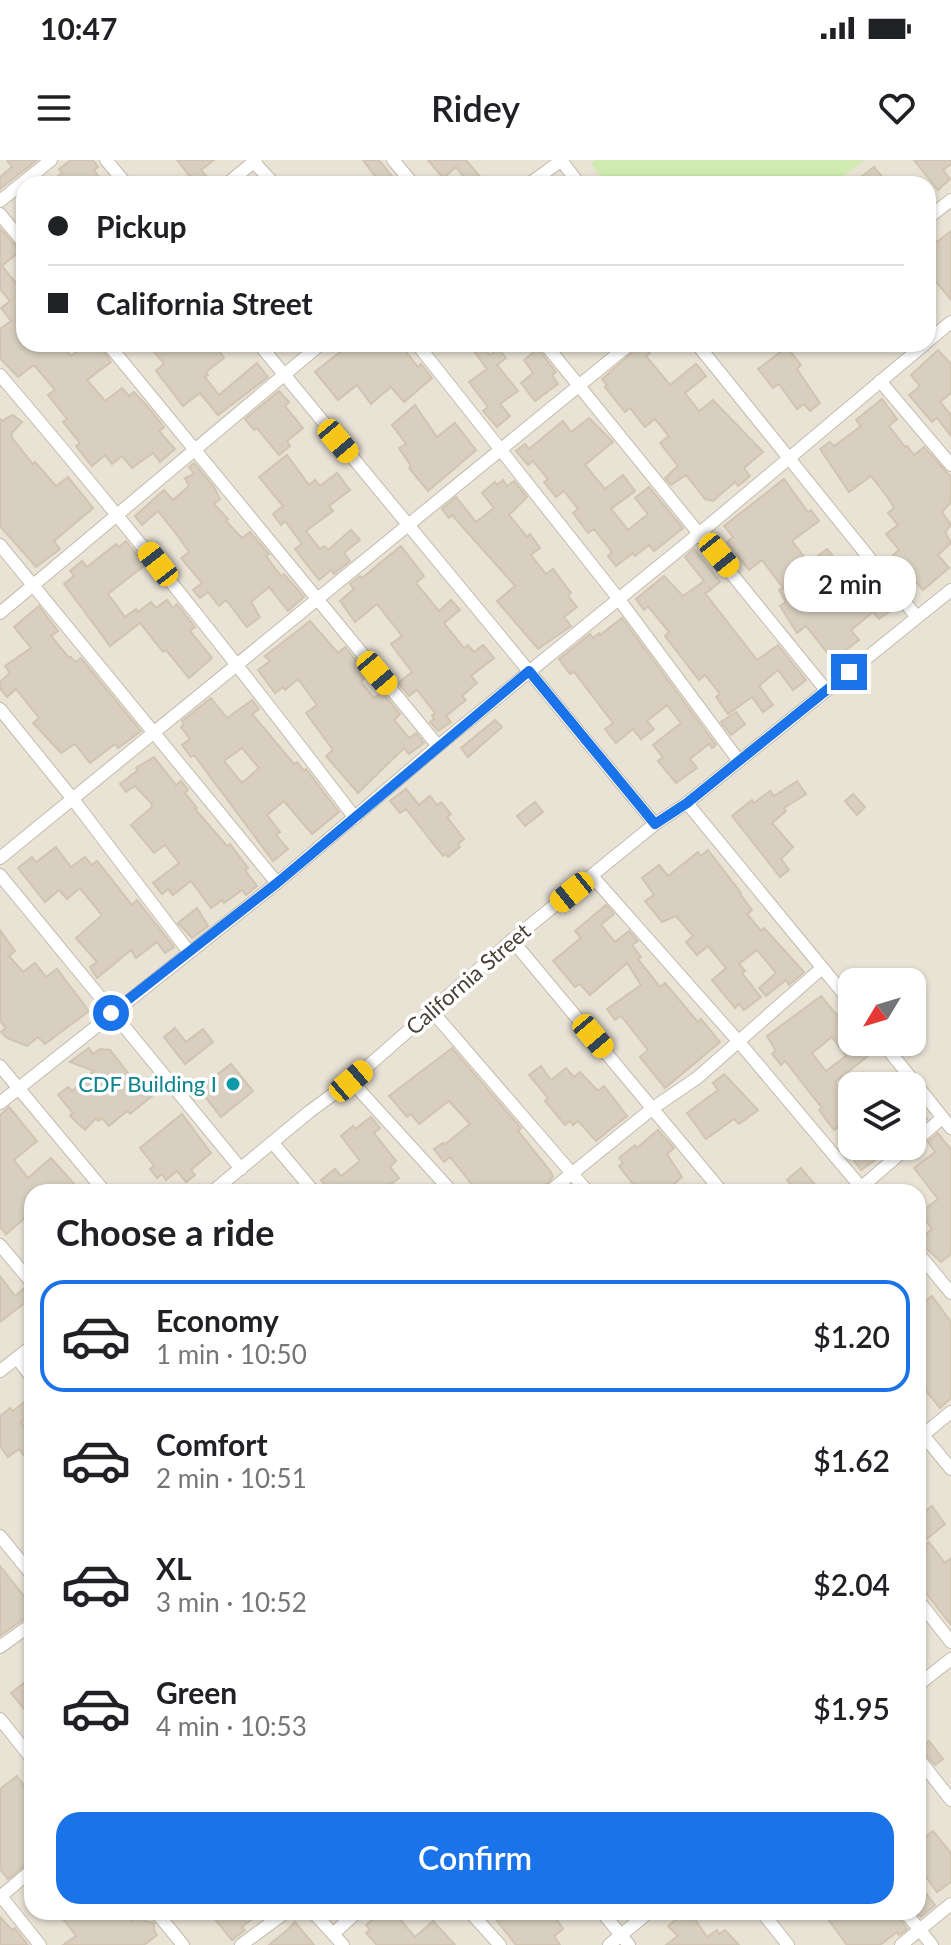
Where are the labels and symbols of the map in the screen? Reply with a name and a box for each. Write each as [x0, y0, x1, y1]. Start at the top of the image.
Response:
car [313, 415, 363, 467]
car [695, 529, 743, 581]
car [134, 538, 182, 590]
callout: 2 min [783, 556, 915, 612]
car [352, 647, 402, 699]
route end [831, 654, 867, 690]
car [546, 868, 598, 916]
street label: California Street [400, 917, 535, 1040]
north arrow [838, 968, 926, 1056]
route start [93, 995, 129, 1031]
car [568, 1010, 618, 1062]
car [325, 1056, 377, 1106]
place label: CDF Building I [78, 1070, 217, 1097]
marker: CDF Building I [224, 1075, 242, 1093]

